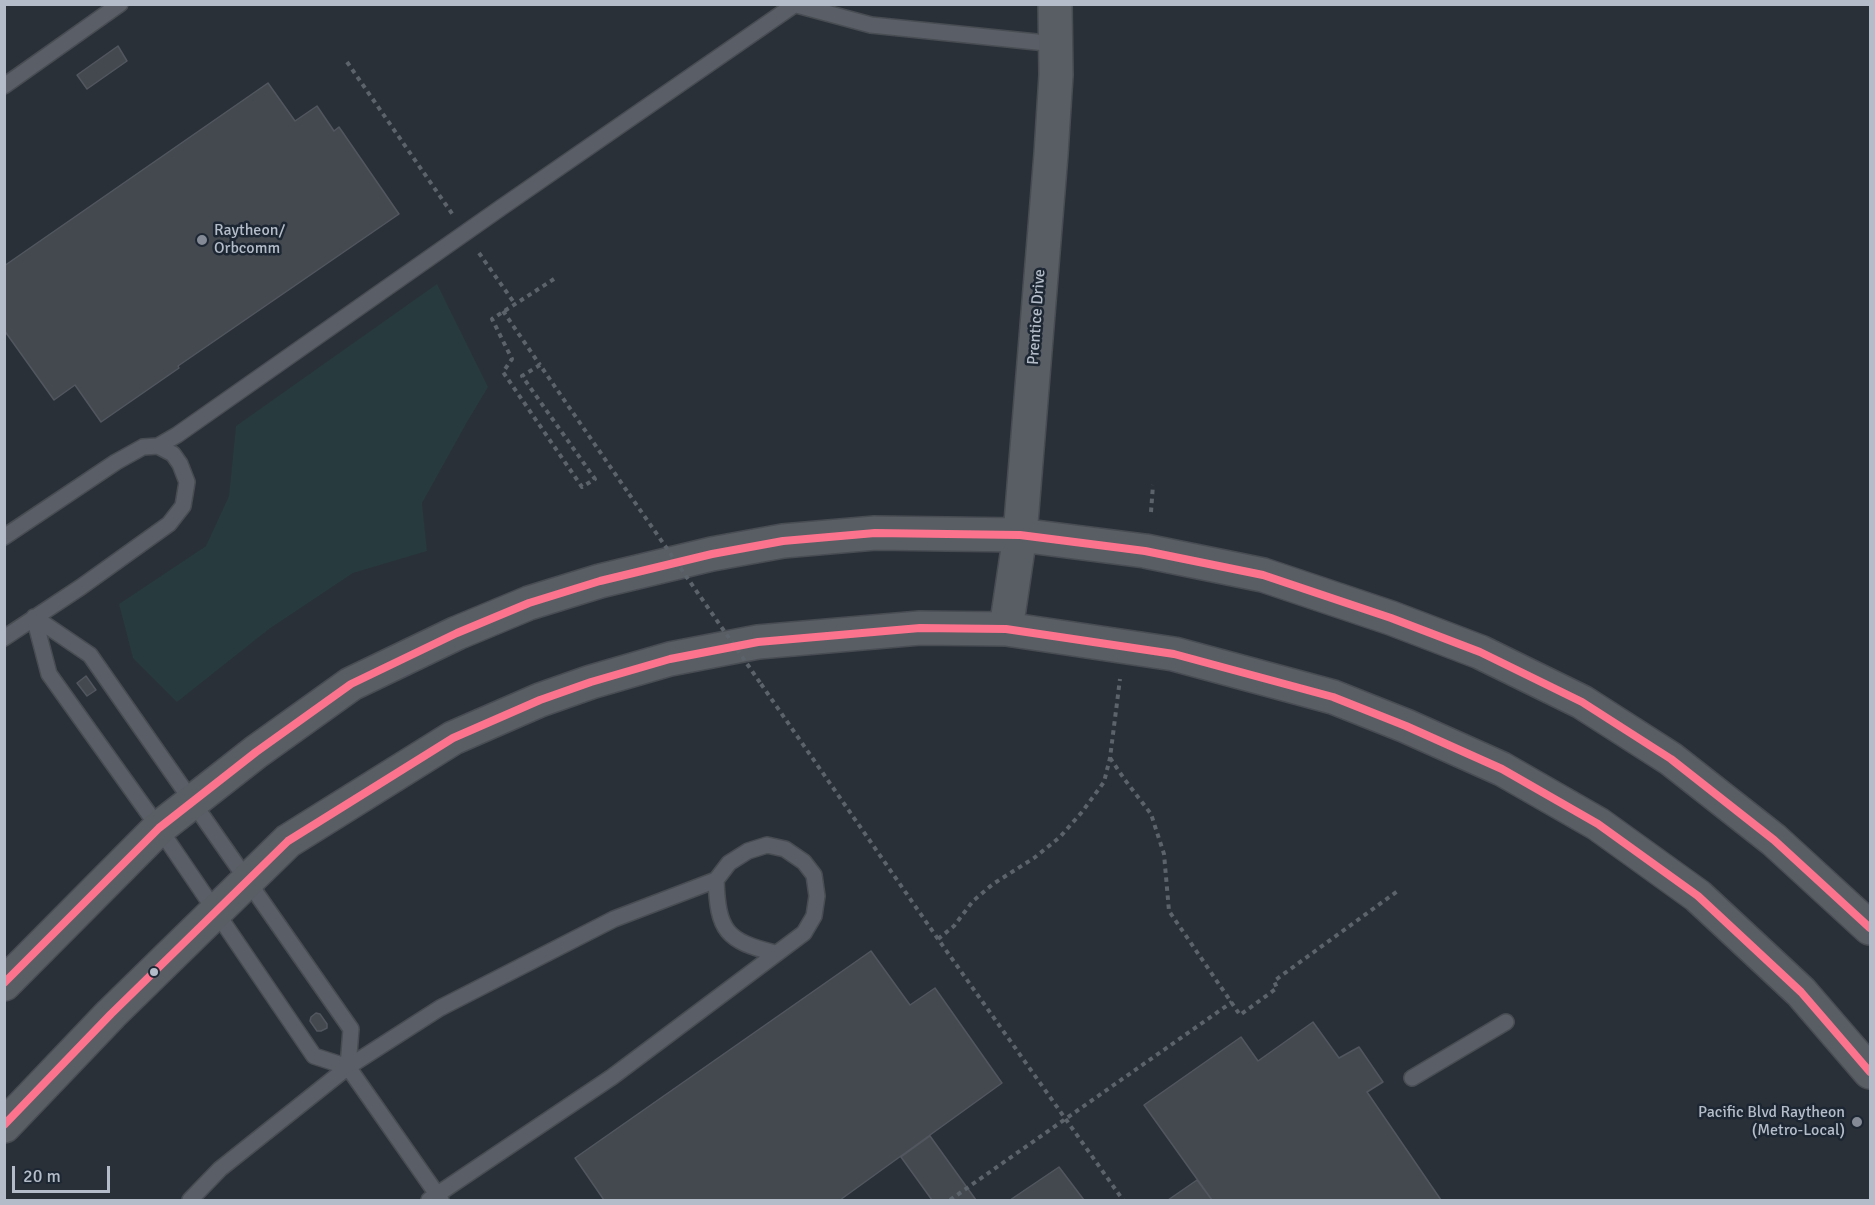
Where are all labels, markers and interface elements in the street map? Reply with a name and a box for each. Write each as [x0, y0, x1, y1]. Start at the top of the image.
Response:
place label: Raytheon/ Orbcomm [214, 221, 285, 259]
marker: Raytheon/ Orbcomm [195, 233, 209, 247]
street label: Prentice Drive [1024, 268, 1050, 366]
unlabelled marker [148, 966, 160, 978]
place label: Pacific Blvd Raytheon (Metro-Local) [1698, 1103, 1845, 1141]
marker: Pacific Blvd Raytheon (Metro-Local) [1850, 1115, 1864, 1129]
scale bar [15, 1154, 112, 1192]
text: 20 m [23, 1165, 61, 1187]

